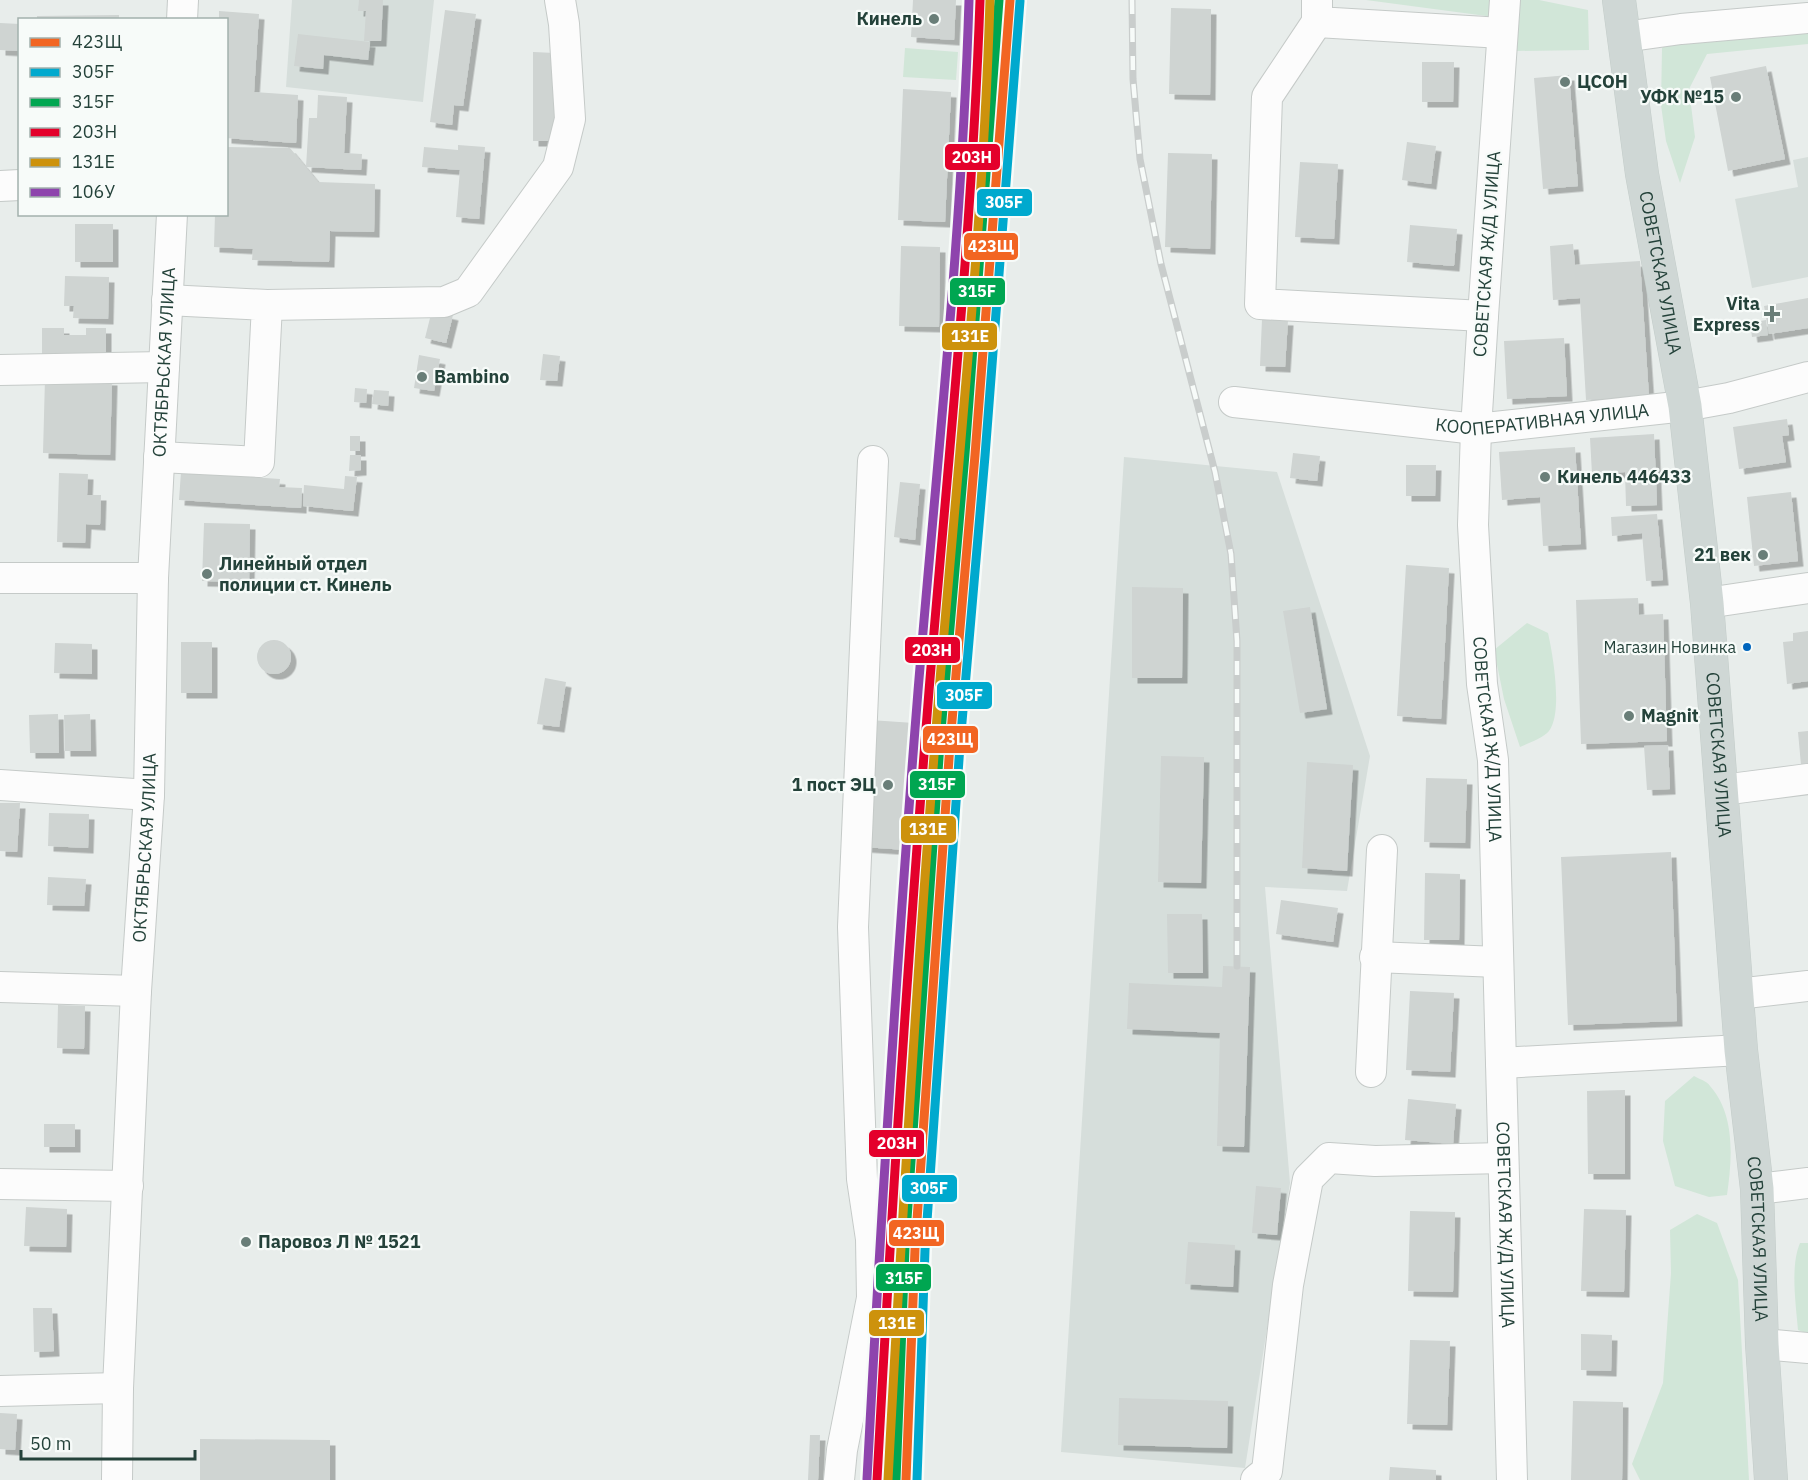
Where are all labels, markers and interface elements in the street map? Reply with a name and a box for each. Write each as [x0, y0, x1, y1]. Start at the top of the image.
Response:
place label: Кинель [857, 7, 922, 30]
marker: Кинель [927, 12, 941, 26]
legend [18, 18, 228, 216]
text: 423Щ [72, 30, 122, 53]
text: 305F [72, 60, 114, 83]
place label: ЦСОН [1577, 70, 1628, 93]
marker: ЦСОН [1558, 75, 1572, 89]
place label: УФК №15 [1640, 85, 1724, 108]
text: 315F [72, 90, 114, 113]
marker: УФК №15 [1729, 90, 1743, 104]
text: 203Н [72, 120, 117, 143]
line badge: 203Н [944, 143, 1001, 171]
text: 203Н [952, 147, 992, 167]
text: 131Е [72, 150, 115, 173]
street label: СОВЕТСКАЯ Ж/Д УЛИЦА [1468, 150, 1505, 358]
text: 106У [72, 180, 115, 203]
line badge: 305F [976, 188, 1033, 217]
street label: СОВЕТСКАЯ УЛИЦА [1634, 189, 1687, 357]
text: 305F [985, 192, 1023, 212]
line badge: 423Щ [963, 232, 1019, 261]
text: 423Щ [968, 236, 1015, 256]
street label: ОКТЯБРЬСКАЯ УЛИЦА [147, 266, 180, 458]
line badge: 315F [949, 277, 1006, 306]
text: 315F [958, 281, 996, 301]
place label: Vita Express [1693, 292, 1760, 336]
marker: Vita Express [1765, 307, 1779, 321]
line badge: 131Е [941, 322, 998, 351]
text: 131Е [951, 326, 989, 346]
place label: Bambino [434, 365, 509, 388]
marker: Bambino [415, 370, 429, 384]
street label: КООПЕРАТИВНАЯ УЛИЦА [1434, 398, 1651, 440]
place label: Кинель 446433 [1557, 465, 1691, 488]
marker: Кинель 446433 [1538, 470, 1552, 484]
place label: 21 век [1694, 543, 1751, 566]
marker: 21 век [1756, 548, 1770, 562]
place label: Линейный отдел полиции ст. Кинель [219, 552, 392, 596]
marker: Линейный отдел полиции ст. Кинель [200, 567, 214, 581]
line badge: 203Н [904, 636, 961, 664]
street label: СОВЕТСКАЯ Ж/Д УЛИЦА [1468, 636, 1507, 843]
place label: Магазин Новинка [1603, 637, 1736, 657]
text: 203Н [912, 640, 952, 660]
marker: Магазин Новинка [1741, 641, 1753, 653]
street label: СОВЕТСКАЯ УЛИЦА [1701, 671, 1737, 839]
line badge: 305F [936, 681, 993, 710]
text: 305F [945, 685, 983, 705]
place label: Magnit [1641, 704, 1699, 727]
marker: Magnit [1622, 709, 1636, 723]
line badge: 423Щ [922, 725, 979, 754]
text: 423Щ [927, 729, 974, 749]
street label: ОКТЯБРЬСКАЯ УЛИЦА [127, 752, 161, 943]
line badge: 315F [909, 770, 966, 799]
place label: 1 пост ЭЦ [792, 773, 876, 796]
text: 315F [918, 774, 956, 794]
marker: 1 пост ЭЦ [881, 778, 895, 792]
line badge: 131Е [900, 815, 957, 844]
text: 131Е [909, 819, 947, 839]
street label: СОВЕТСКАЯ Ж/Д УЛИЦА [1492, 1121, 1520, 1329]
line badge: 203Н [868, 1129, 925, 1158]
text: 203Н [877, 1133, 917, 1153]
street label: СОВЕТСКАЯ УЛИЦА [1742, 1155, 1773, 1323]
line badge: 305F [901, 1174, 958, 1203]
text: 305F [910, 1178, 948, 1198]
line badge: 423Щ [888, 1219, 945, 1247]
text: 423Щ [893, 1223, 940, 1243]
place label: Паровоз Л № 1521 [258, 1230, 421, 1253]
marker: Паровоз Л № 1521 [239, 1235, 253, 1249]
line badge: 315F [875, 1263, 932, 1292]
text: 315F [885, 1268, 923, 1288]
line badge: 131Е [868, 1309, 925, 1337]
text: 131Е [878, 1313, 916, 1333]
scale bar [21, 1423, 195, 1461]
text: 50 m [30, 1432, 72, 1455]

